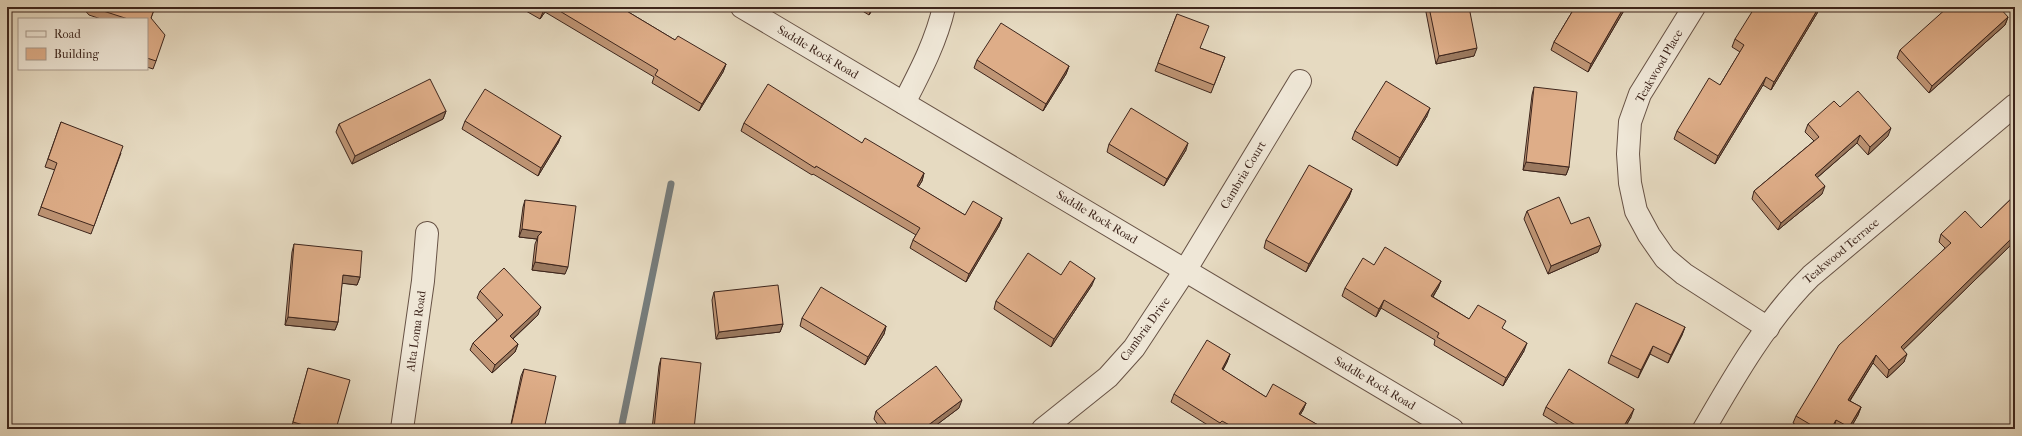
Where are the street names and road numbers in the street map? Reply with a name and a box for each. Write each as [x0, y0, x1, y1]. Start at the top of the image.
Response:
street label: Saddle Rock Road [775, 22, 861, 82]
street label: Teakwood Place [1632, 27, 1686, 105]
street label: Cambria Court [1217, 138, 1269, 212]
street label: Saddle Rock Road [1054, 187, 1140, 247]
street label: Teakwood Terrace [1800, 215, 1882, 287]
street label: Alta Loma Road [403, 289, 429, 373]
street label: Cambria Drive [1117, 294, 1173, 364]
street label: Saddle Rock Road [1332, 353, 1418, 413]

